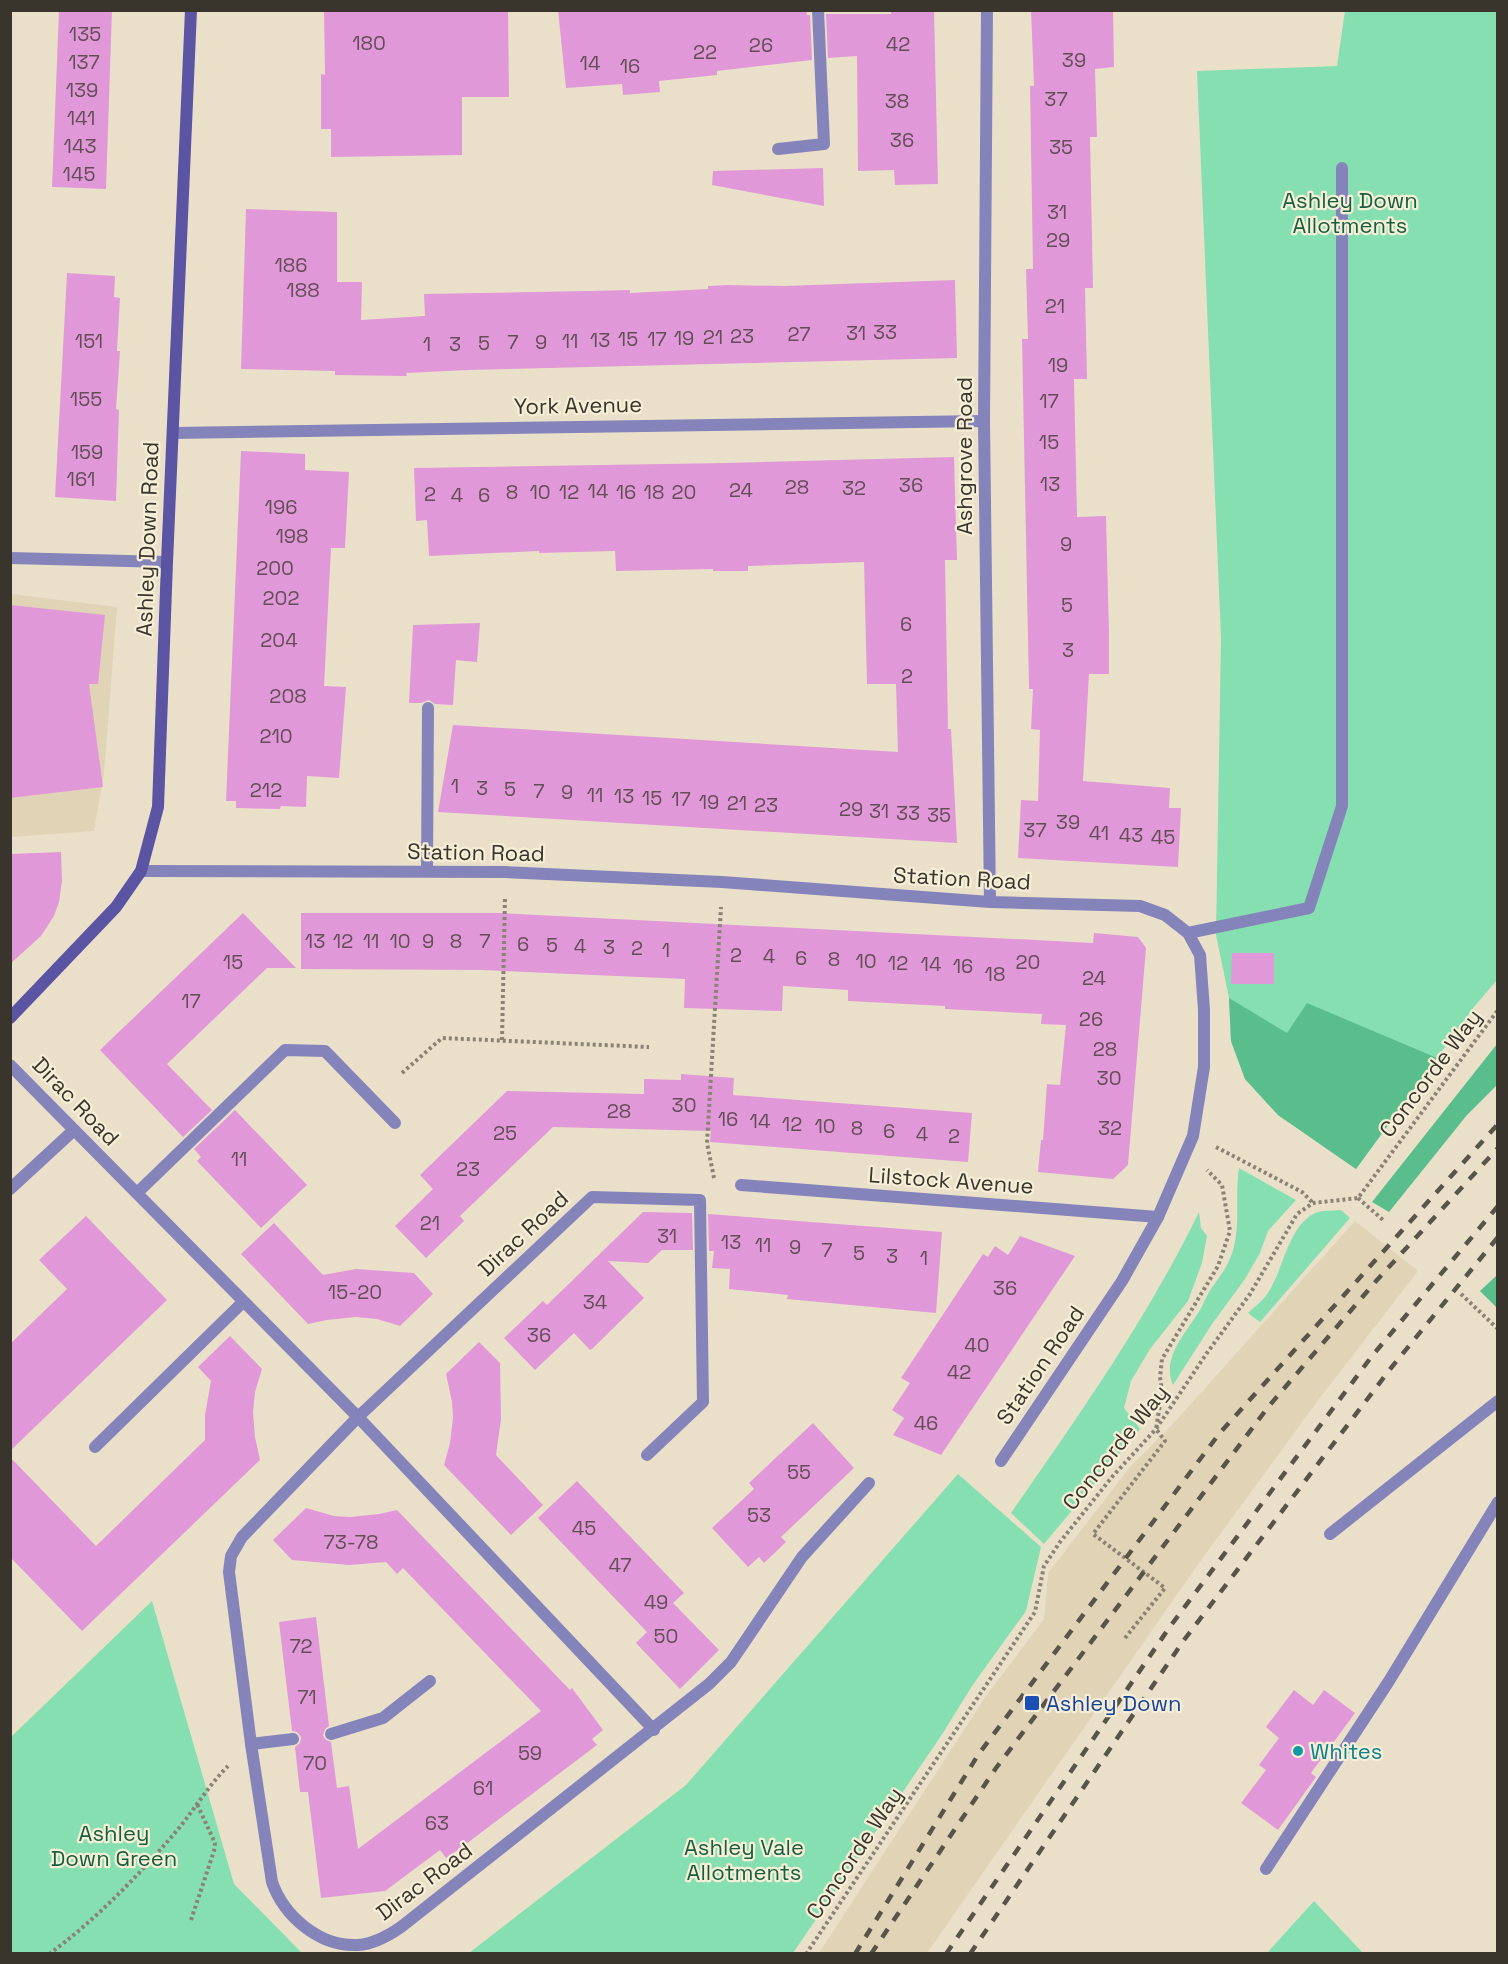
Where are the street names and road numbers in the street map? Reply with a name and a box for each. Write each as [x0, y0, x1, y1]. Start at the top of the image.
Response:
street label: Ashgrove Road [950, 377, 978, 535]
street label: York Avenue [514, 390, 642, 420]
street label: Ashley Down Road [130, 441, 164, 637]
street label: Station Road [407, 837, 545, 867]
street label: Station Road [892, 860, 1032, 896]
street label: Concorde Way [1373, 1003, 1487, 1143]
street label: Dirac Road [27, 1051, 125, 1151]
street label: Lilstock Avenue [867, 1160, 1035, 1200]
street label: Dirac Road [472, 1184, 574, 1282]
street label: Station Road [990, 1300, 1090, 1430]
street label: Concorde Way [1056, 1379, 1174, 1515]
street label: Concorde Way [800, 1782, 908, 1924]
street label: Dirac Road [370, 1836, 478, 1926]

